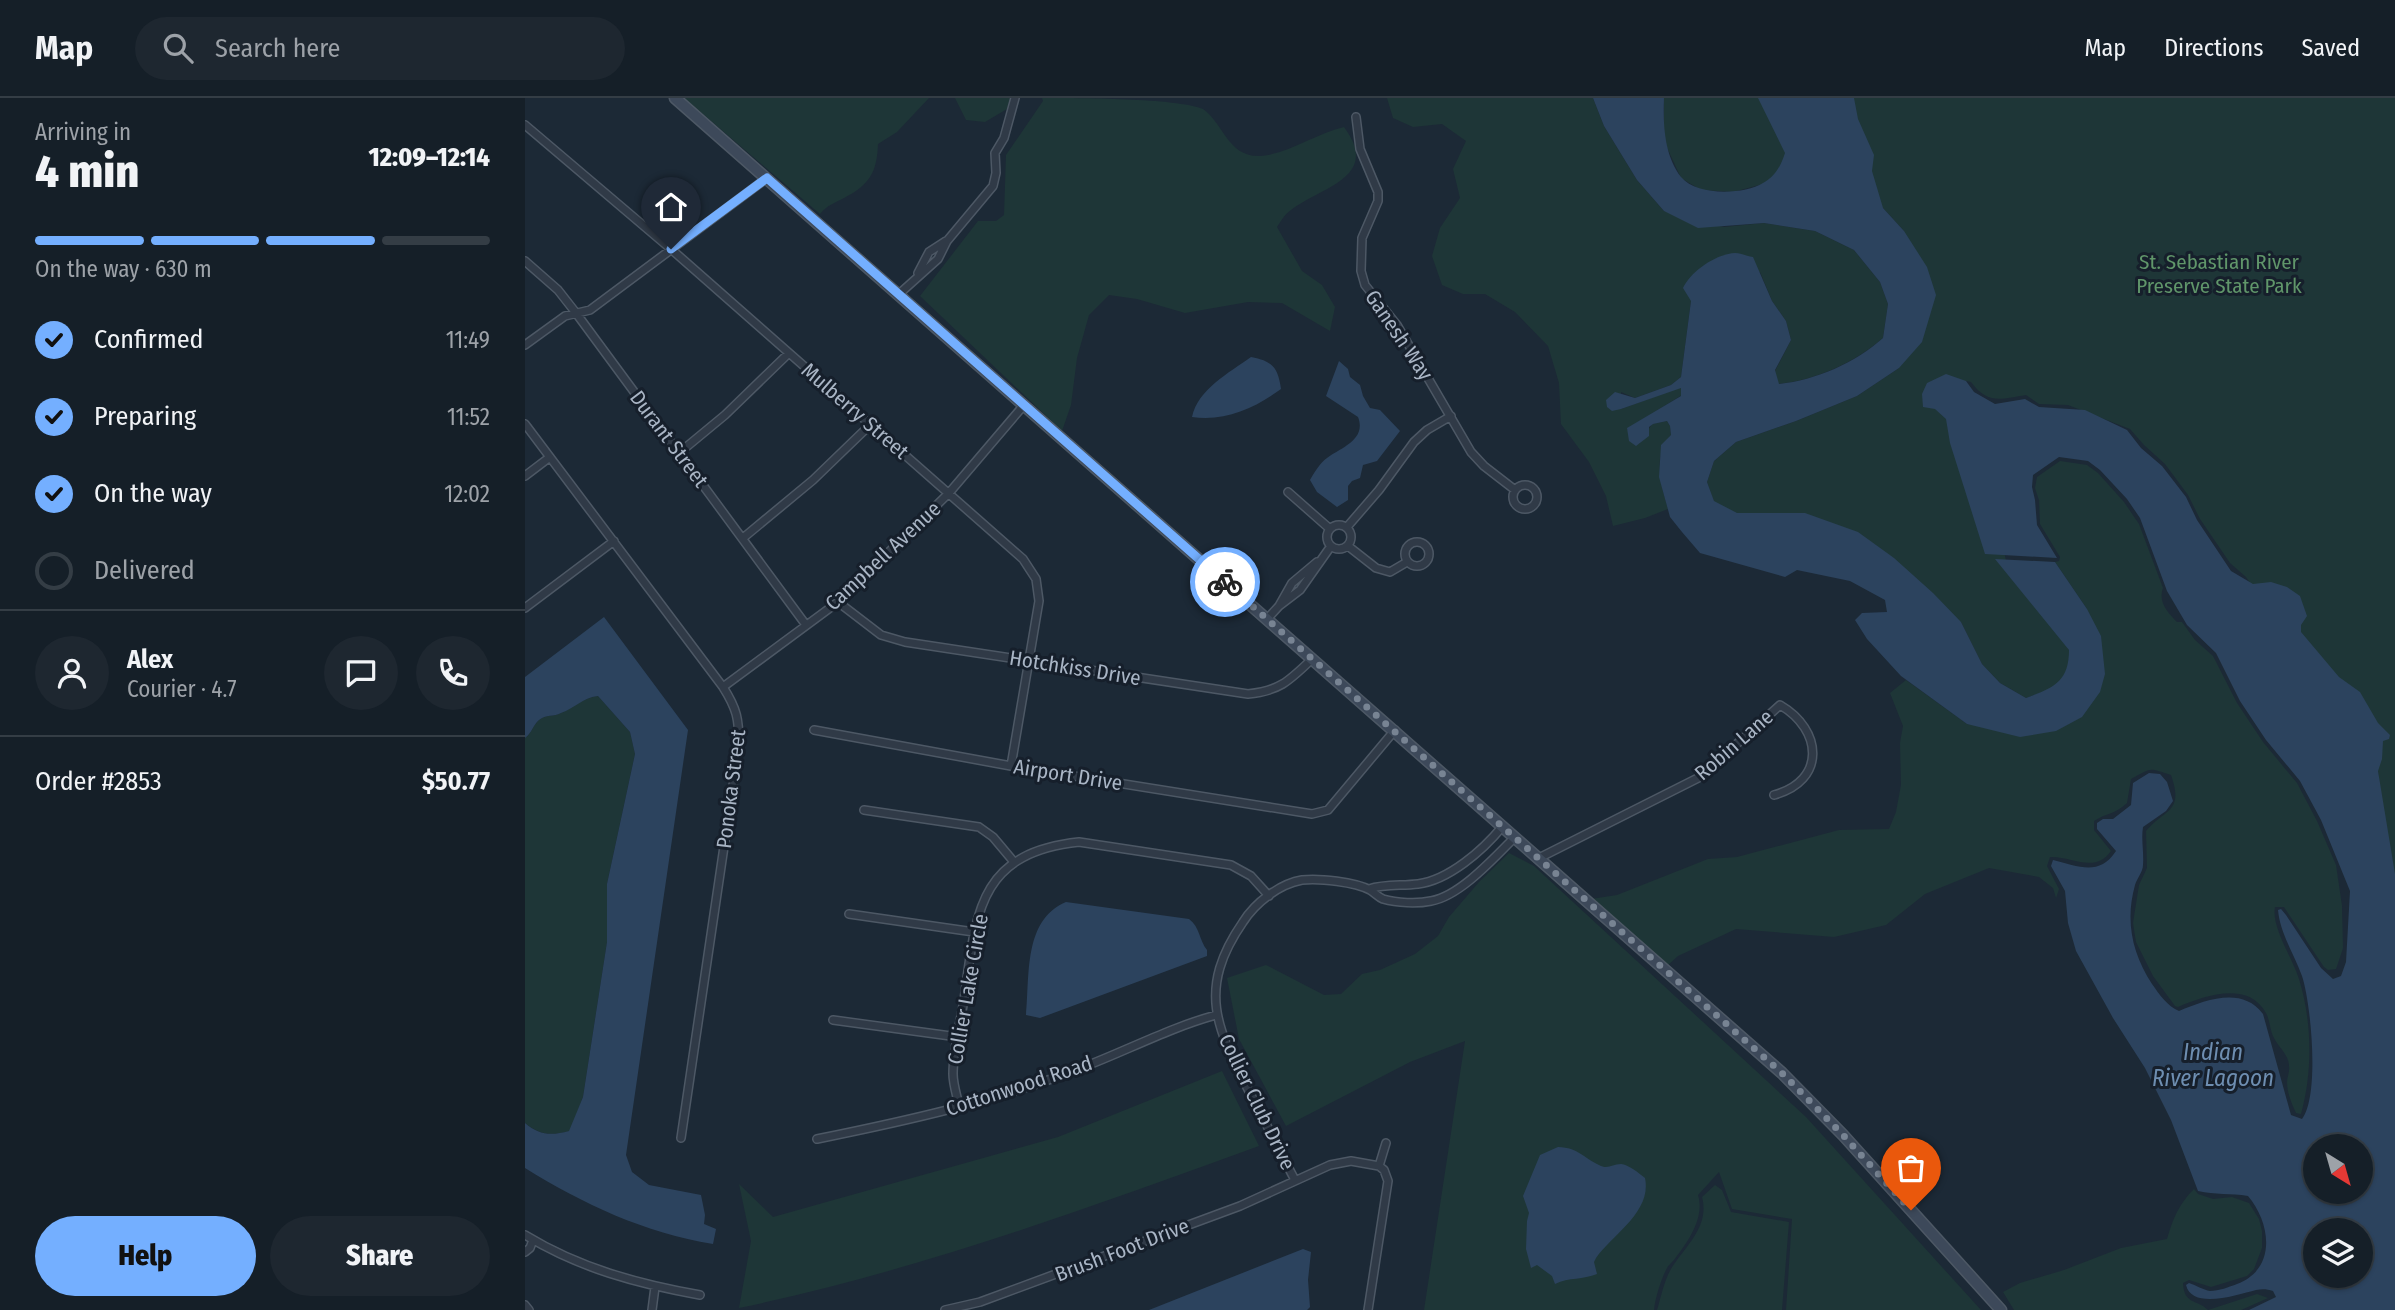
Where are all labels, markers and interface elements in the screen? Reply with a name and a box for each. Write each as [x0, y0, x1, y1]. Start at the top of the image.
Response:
search box [135, 17, 625, 80]
text: Map [35, 28, 93, 68]
icon: search [159, 29, 197, 67]
text: Search here [215, 33, 340, 64]
text: Map [2085, 34, 2126, 62]
text: Directions [2164, 34, 2263, 62]
text: Saved [2301, 34, 2360, 62]
text: Arriving in [35, 118, 131, 146]
text: 12:09–12:14 [368, 142, 490, 173]
text: 4 min [35, 144, 139, 199]
pin [641, 177, 701, 249]
icon: home [652, 188, 690, 226]
park label: St. Sebastian River Preserve State Park [2136, 249, 2302, 299]
text: On the way · 630 m [35, 255, 212, 283]
street label: Ganesh Way [1359, 285, 1439, 386]
icon: check [35, 321, 73, 359]
text: Confirmed [94, 324, 204, 355]
text: 11:49 [446, 326, 490, 354]
street label: Mulberry Street [796, 357, 914, 465]
street label: Durant Street [624, 385, 714, 493]
icon: check [35, 398, 73, 436]
text: Preparing [94, 401, 196, 432]
text: 11:52 [447, 403, 490, 431]
icon: check [35, 475, 73, 513]
text: On the way [94, 478, 212, 509]
text: 12:02 [444, 480, 490, 508]
street label: Campbell Avenue [820, 496, 946, 616]
courier [1190, 547, 1260, 617]
text: Delivered [94, 555, 195, 586]
icon: bike [1206, 563, 1244, 601]
button: person [35, 636, 109, 710]
button: chat [324, 636, 398, 710]
button: phone [416, 636, 490, 710]
text: Alex [127, 644, 173, 675]
street label: Hotchkiss Drive [1007, 645, 1143, 691]
text: Courier · 4.7 [127, 675, 237, 703]
street label: Robin Lane [1689, 704, 1779, 786]
street label: Ponoka Street [711, 728, 751, 850]
street label: Airport Drive [1012, 754, 1124, 796]
text: Order #2853 [35, 766, 162, 797]
text: $50.77 [422, 766, 490, 797]
street label: Collier Lake Circle [942, 912, 994, 1066]
street label: Collier Club Drive [1213, 1030, 1301, 1174]
water label: Indian River Lagoon [2152, 1038, 2274, 1092]
street label: Cottonwood Road [943, 1050, 1095, 1122]
north arrow [2303, 1134, 2373, 1204]
map controls [2303, 1134, 2373, 1288]
pin [1881, 1138, 1941, 1210]
icon: bag [1892, 1149, 1930, 1187]
street label: Brush Foot Drive [1051, 1212, 1193, 1288]
button: Help [35, 1216, 256, 1296]
button: Share [270, 1216, 490, 1296]
button: layers [2303, 1218, 2373, 1288]

